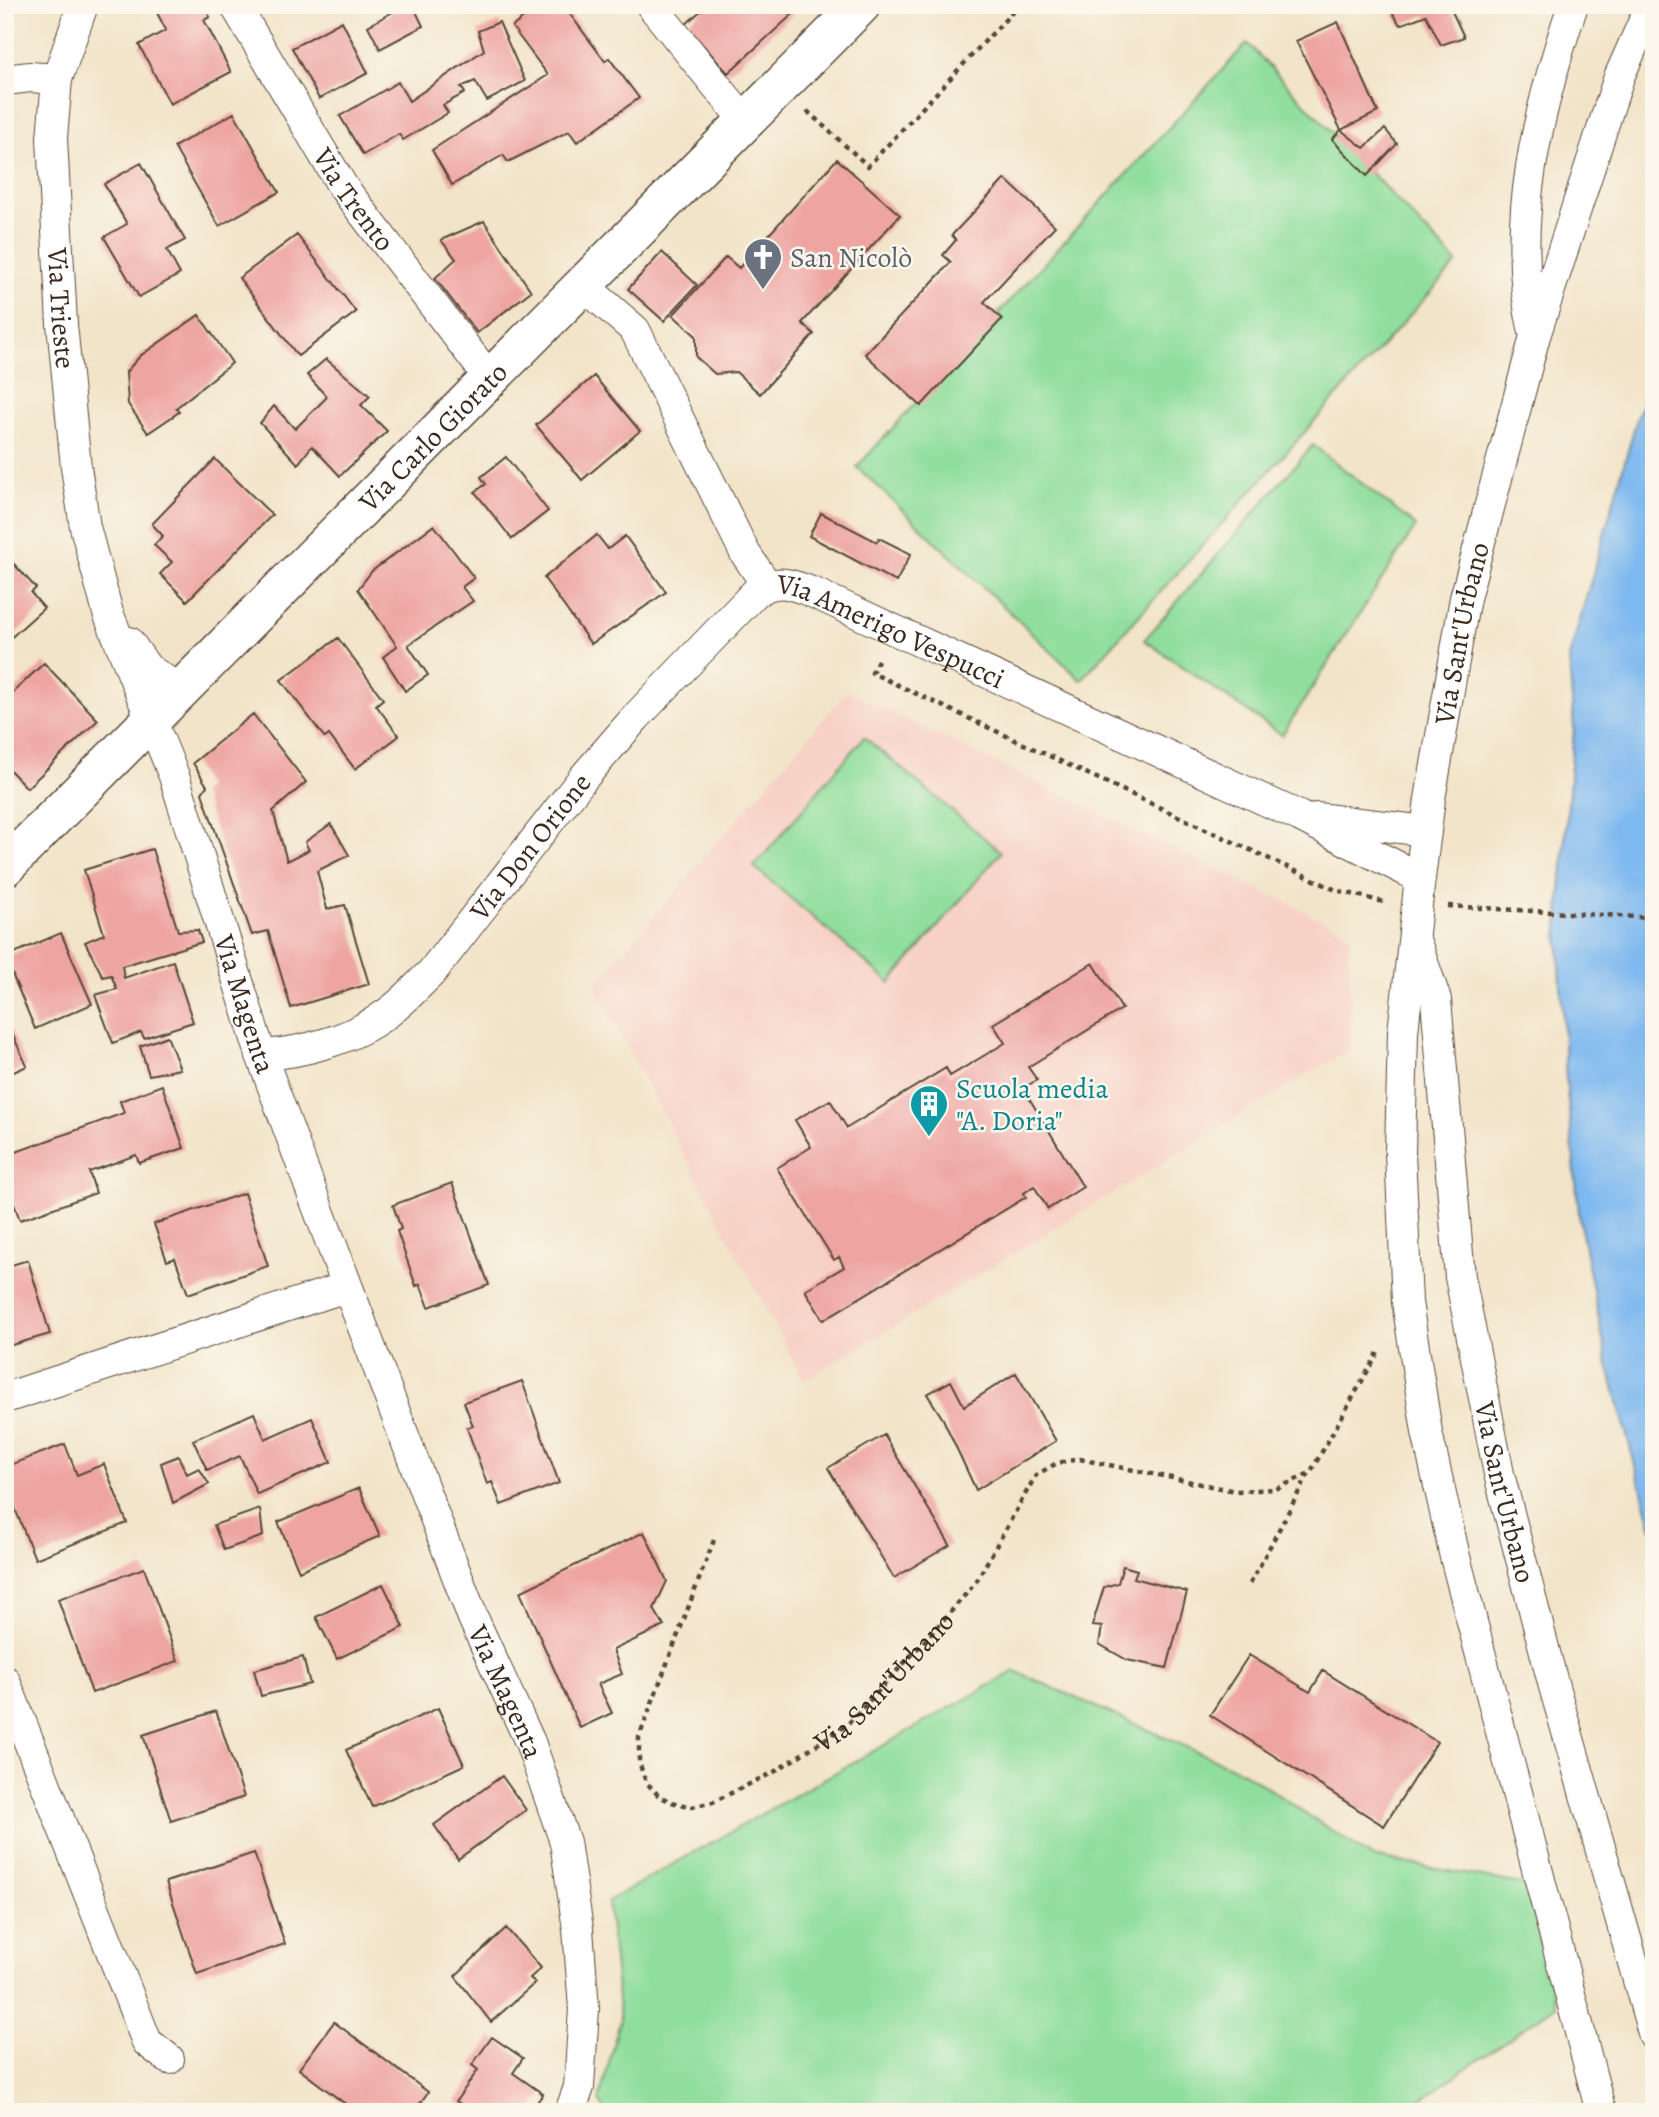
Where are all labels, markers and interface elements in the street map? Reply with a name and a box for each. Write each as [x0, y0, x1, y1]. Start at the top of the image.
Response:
street label: Via Trento [303, 140, 403, 259]
church icon: San Nicolò [742, 236, 784, 291]
place label: San Nicolò [790, 239, 912, 277]
street label: Via Trieste [38, 246, 84, 370]
street label: Via Carlo Giorato [350, 354, 516, 521]
street label: Via Sant'Urbano [1425, 538, 1499, 728]
street label: Via Amerigo Vespucci [774, 565, 1011, 698]
street label: Via Don Orione [461, 765, 600, 929]
street label: Via Magenta [204, 929, 284, 1079]
place label: Scuola media "A. Doria" [956, 1070, 1109, 1140]
building icon: Scuola media "A. Doria" [908, 1083, 950, 1138]
street label: Via Sant'Urbano [1465, 1397, 1544, 1587]
street label: Via Sant'Urbano [806, 1603, 963, 1762]
street label: Via Magenta [458, 1618, 552, 1764]

